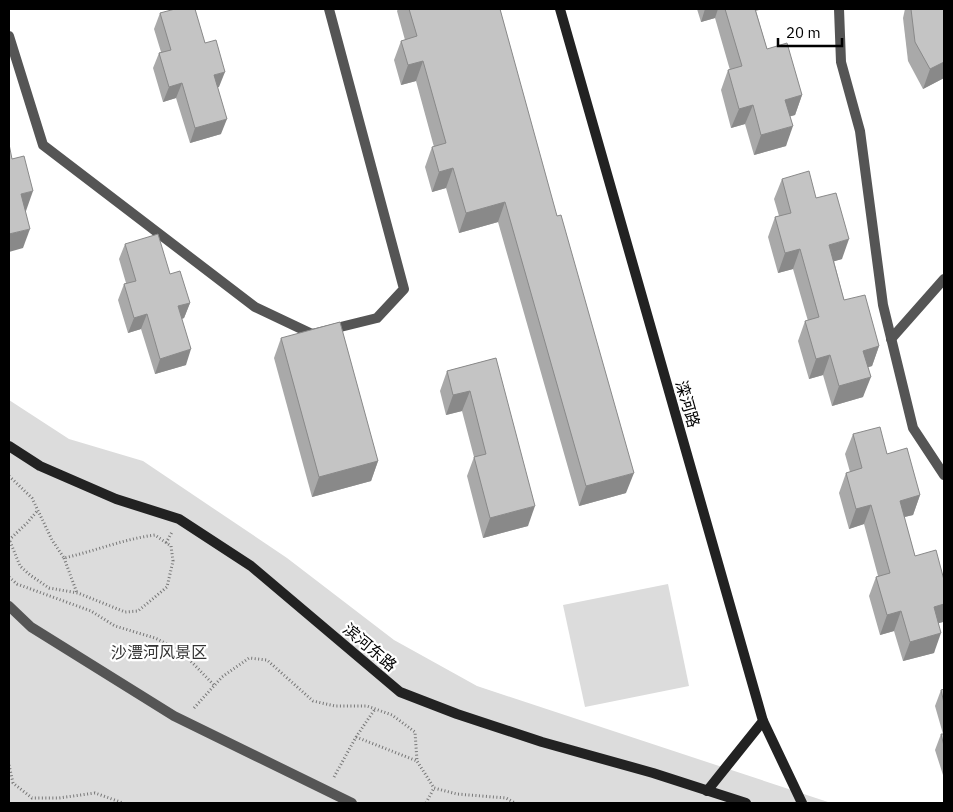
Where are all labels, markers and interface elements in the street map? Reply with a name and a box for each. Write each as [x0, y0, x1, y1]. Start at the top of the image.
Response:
scale bar [778, 15, 842, 47]
text: 20 m [786, 23, 821, 42]
street label: 滦河路 [672, 378, 704, 430]
street label: 滨河东路 [339, 619, 401, 675]
park label: 沙澧河风景区 [111, 642, 207, 662]

